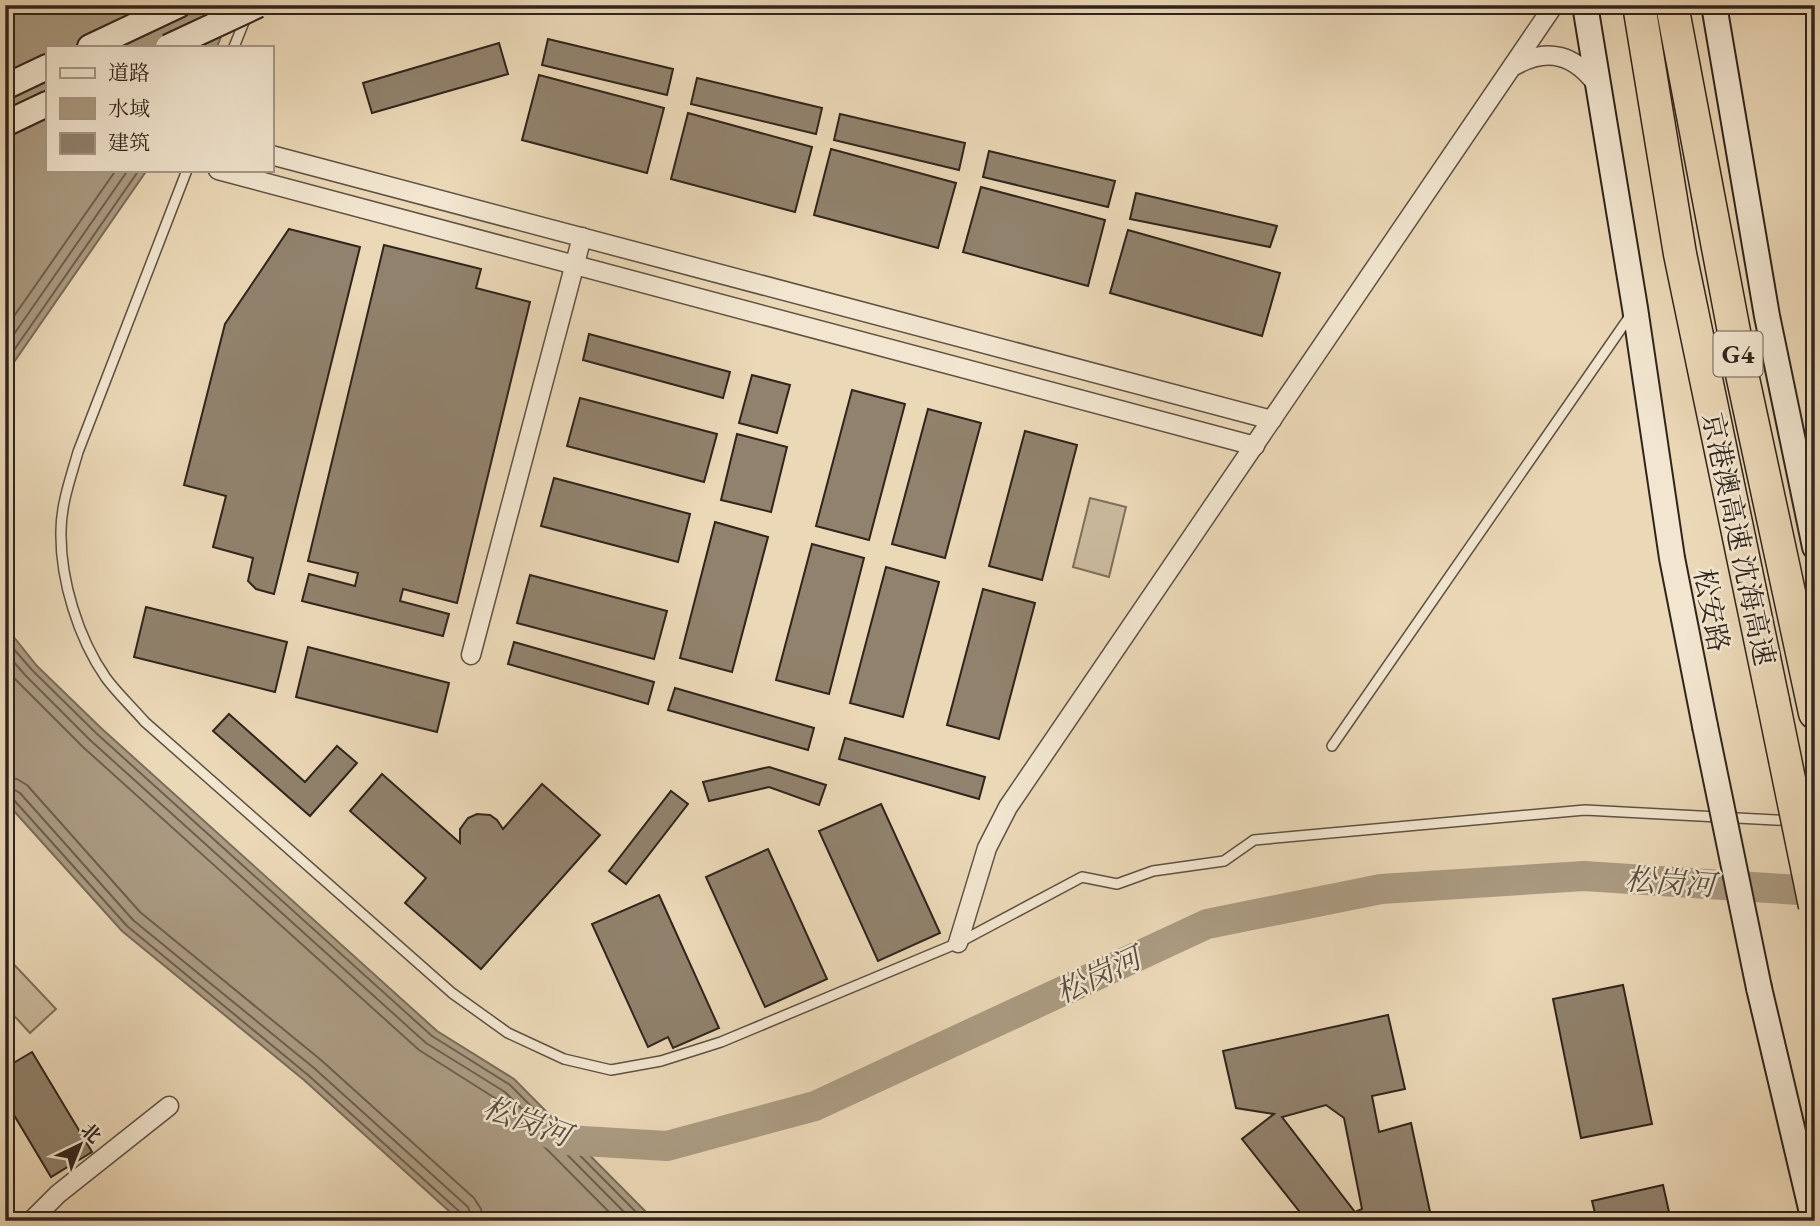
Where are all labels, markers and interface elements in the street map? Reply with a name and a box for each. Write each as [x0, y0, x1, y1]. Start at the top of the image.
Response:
legend [46, 46, 273, 172]
text: 道路 [108, 59, 150, 86]
text: 水域 [108, 95, 150, 122]
text: 建筑 [108, 129, 150, 156]
road number: G4 [1714, 332, 1762, 376]
street label: 京港澳高速 沈海高速 [1695, 409, 1783, 669]
street label: 松安路 [1686, 565, 1738, 655]
water label: 松岗河 [1624, 859, 1721, 905]
water label: 松岗河 [1049, 936, 1152, 1012]
water label: 松岗河 [478, 1087, 581, 1156]
north arrow [46, 1110, 116, 1180]
text: 北 [76, 1117, 107, 1149]

